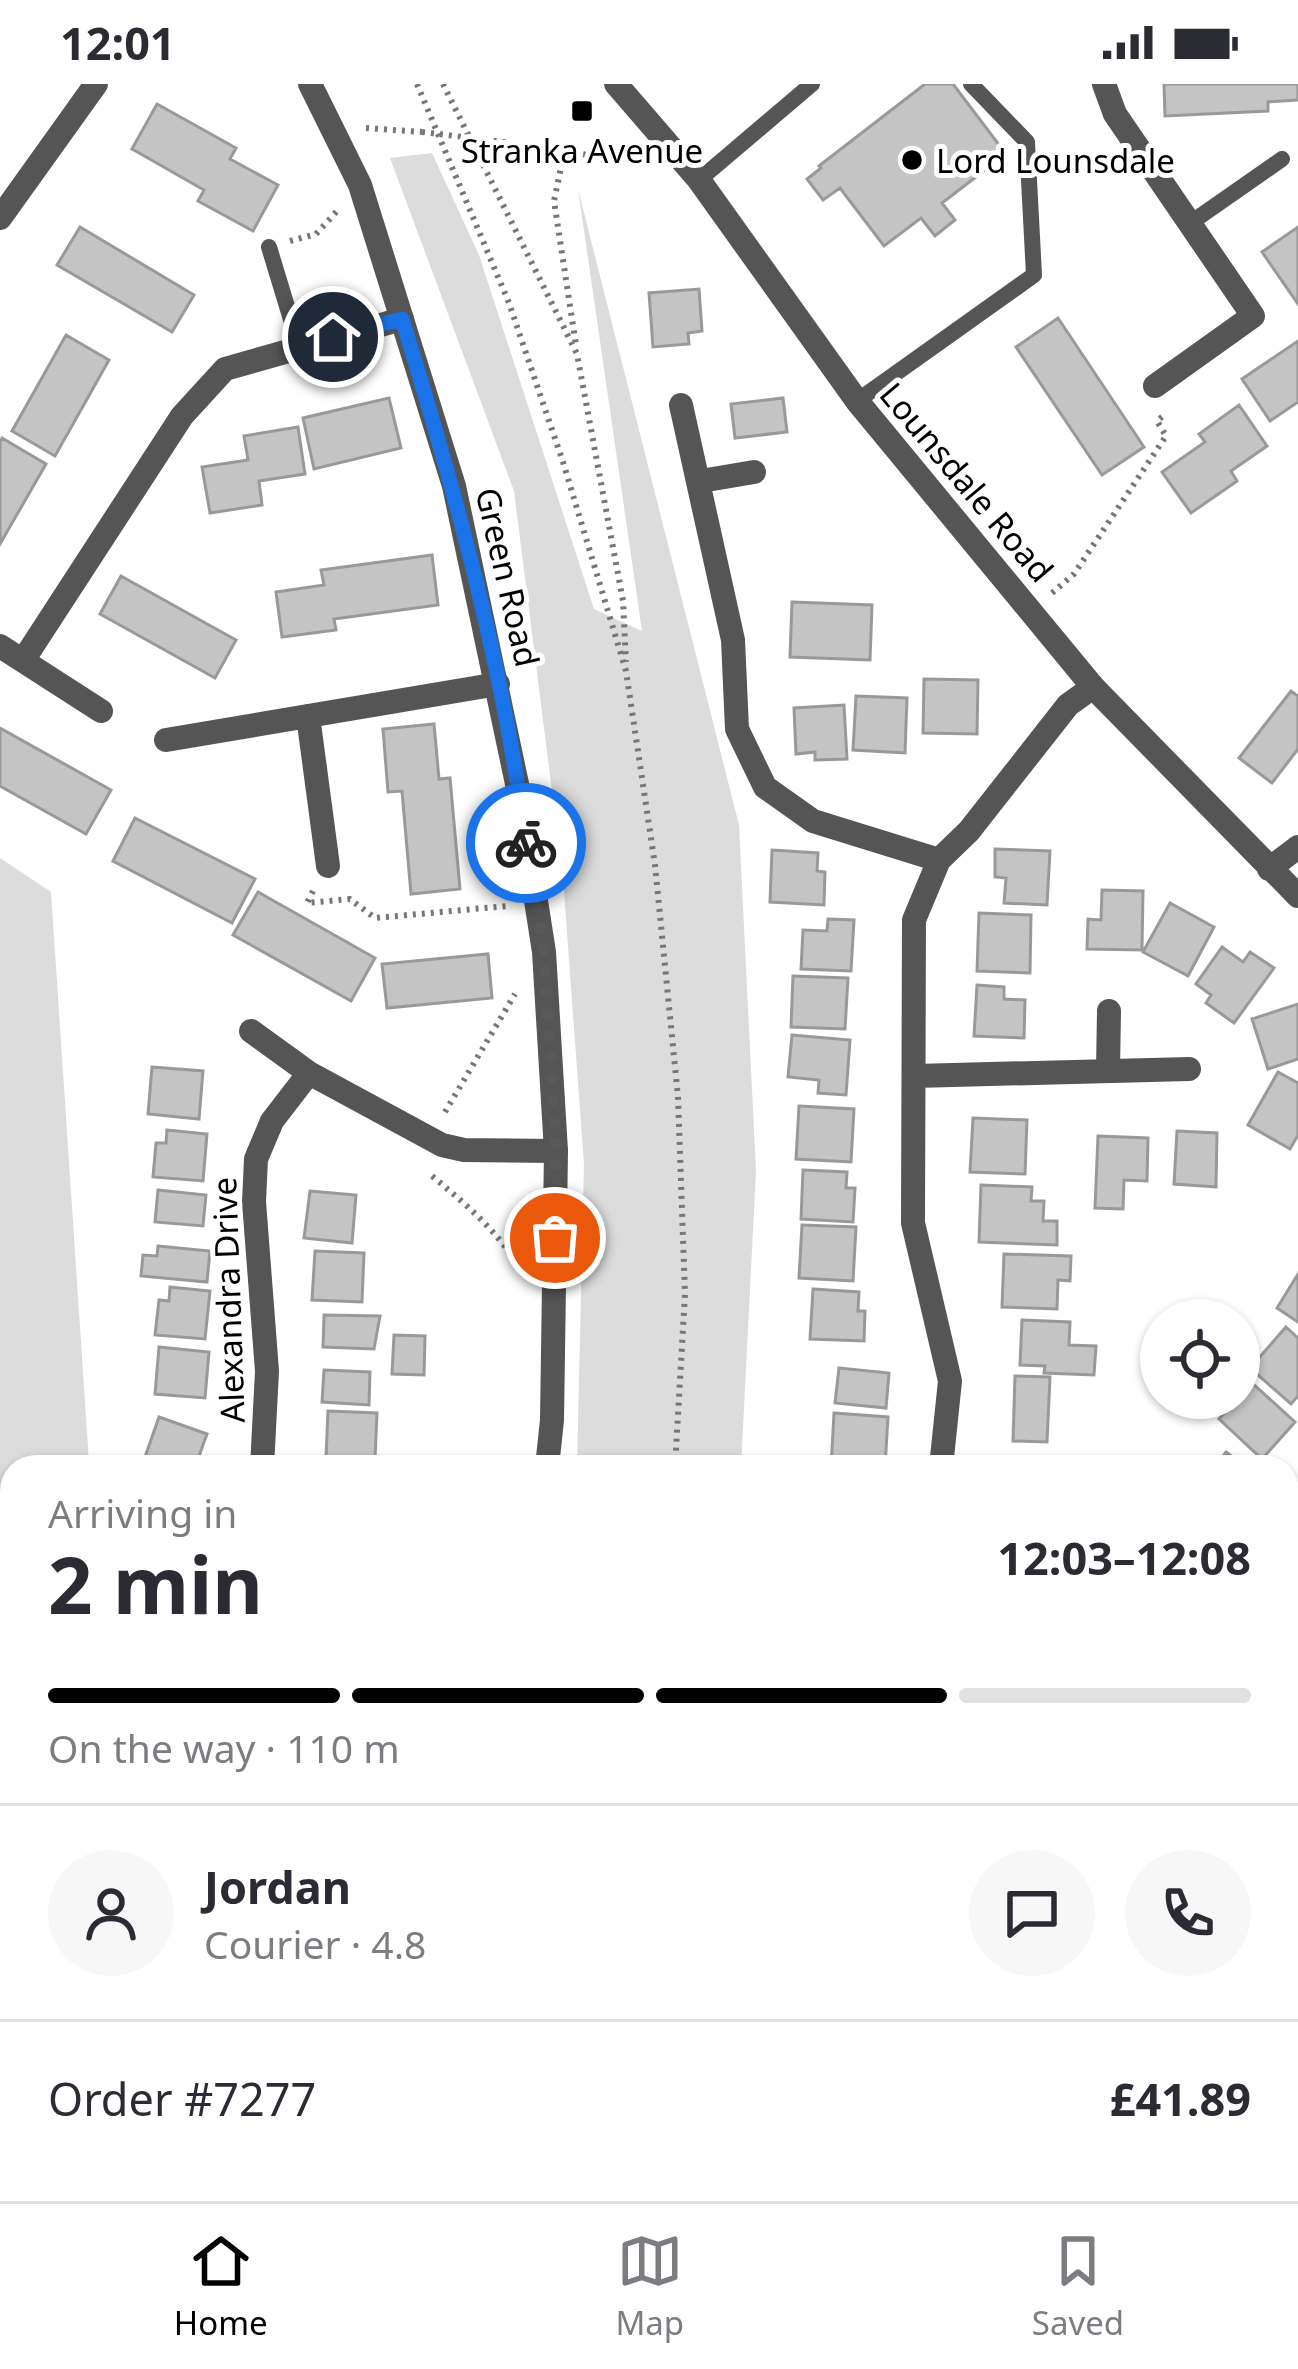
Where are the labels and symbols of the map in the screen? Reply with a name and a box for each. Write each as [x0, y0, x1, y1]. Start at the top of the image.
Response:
marker: Stranka Avenue [569, 98, 595, 124]
place label: Stranka Avenue [461, 128, 703, 173]
place label: Lord Lounsdale [936, 138, 1175, 183]
marker: Lord Lounsdale [899, 147, 925, 173]
pin [282, 286, 384, 388]
street label: Lounsdale Road [870, 373, 1064, 591]
street label: Green Road [466, 483, 550, 671]
courier [466, 783, 586, 903]
street label: Alexandra Drive [201, 1176, 255, 1424]
pin [504, 1187, 606, 1289]

